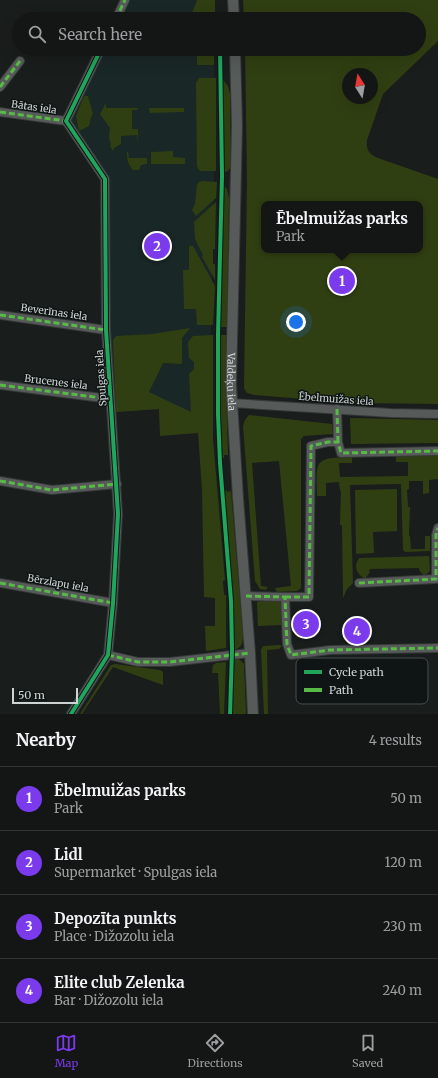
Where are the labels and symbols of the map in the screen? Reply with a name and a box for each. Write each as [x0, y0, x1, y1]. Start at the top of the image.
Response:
north arrow [342, 68, 378, 104]
street label: Bātas iela [10, 97, 58, 117]
pin: 2 [144, 231, 170, 261]
pin: 1 [329, 266, 355, 296]
street label: Beverīnas iela [20, 301, 89, 323]
your location [286, 312, 306, 332]
street label: Spulgas iela [92, 349, 109, 407]
street label: Valdeķu iela [224, 352, 239, 412]
street label: Brucenes iela [24, 372, 89, 392]
street label: Ēbelmuižas iela [298, 390, 375, 408]
street label: Bērzlapu iela [26, 571, 90, 595]
pin: 3 [293, 609, 319, 639]
pin: 4 [344, 616, 370, 646]
legend [296, 658, 428, 704]
text: Cycle path [329, 665, 384, 679]
text: Path [329, 683, 354, 697]
scale bar [12, 686, 78, 705]

